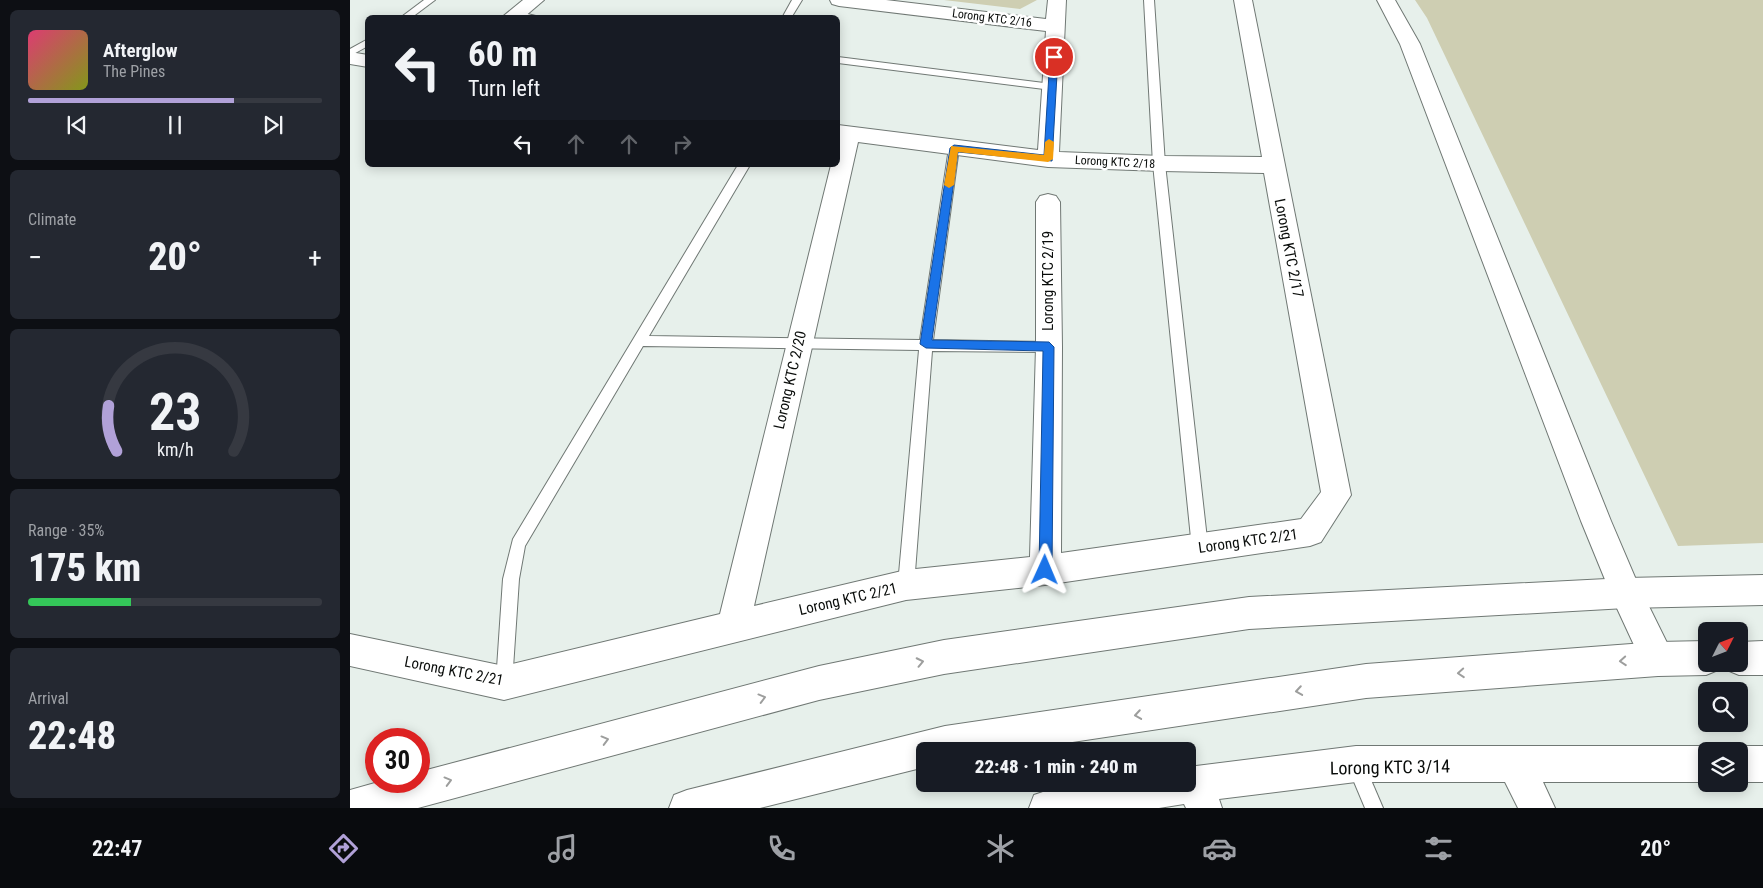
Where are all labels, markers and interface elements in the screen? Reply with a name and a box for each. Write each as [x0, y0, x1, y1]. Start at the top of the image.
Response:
street label: Lorong KTC 2/16 [951, 6, 1033, 30]
text: 60 m [468, 34, 537, 75]
icon: left [385, 35, 450, 100]
pin [1033, 36, 1075, 78]
text: Afterglow [103, 39, 177, 62]
icon: arrive [1040, 43, 1068, 71]
text: The Pines [103, 62, 165, 81]
text: Turn left [468, 76, 540, 101]
icon: previous [63, 111, 91, 139]
icon: pause [161, 111, 189, 139]
icon: next [259, 111, 287, 139]
icon: left [509, 130, 537, 158]
icon: ahead [562, 130, 590, 158]
icon: ahead [615, 130, 643, 158]
icon: right [668, 130, 696, 158]
street label: Lorong KTC 2/18 [1075, 153, 1155, 171]
street label: Lorong KTC 2/17 [1271, 197, 1307, 299]
text: Climate [28, 210, 76, 229]
street label: Lorong KTC 2/19 [1039, 231, 1057, 331]
text: 20° [148, 235, 202, 279]
text: − [28, 241, 42, 274]
text: + [308, 241, 322, 274]
street label: Lorong KTC 2/20 [770, 329, 810, 431]
text: 23 [149, 382, 201, 443]
text: km/h [157, 439, 193, 460]
text: Range · 35% [28, 521, 104, 540]
street label: Lorong KTC 2/21 [1197, 525, 1299, 557]
position arrow [1018, 543, 1070, 595]
text: 175 km [28, 546, 141, 590]
street label: Lorong KTC 2/21 [797, 579, 899, 619]
north arrow [1698, 622, 1748, 672]
map controls [1698, 622, 1748, 792]
street label: Lorong KTC 2/21 [403, 653, 505, 689]
one-way arrow [1618, 656, 1626, 667]
one-way arrow [916, 657, 925, 667]
one-way arrow [1456, 668, 1464, 679]
button: search [1698, 682, 1748, 732]
one-way arrow [1295, 685, 1303, 695]
text: Arrival [28, 689, 69, 708]
one-way arrow [757, 694, 765, 704]
one-way arrow [1134, 709, 1143, 719]
text: 22:48 [28, 714, 116, 758]
speed limit sign: 30 [365, 728, 430, 793]
one-way arrow [600, 735, 609, 746]
button: layers [1698, 742, 1748, 792]
text: 22:48 · 1 min · 240 m [975, 755, 1137, 778]
street label: Lorong KTC 3/14 [1330, 755, 1450, 779]
one-way arrow [443, 777, 451, 787]
icon: directions [326, 831, 361, 866]
icon: music [545, 831, 580, 866]
icon: phone [764, 831, 799, 866]
icon: climate [983, 831, 1018, 866]
icon: car [1202, 831, 1237, 866]
icon: filters [1421, 831, 1456, 866]
text: 22:47 [92, 836, 142, 861]
text: 20° [1640, 836, 1671, 861]

